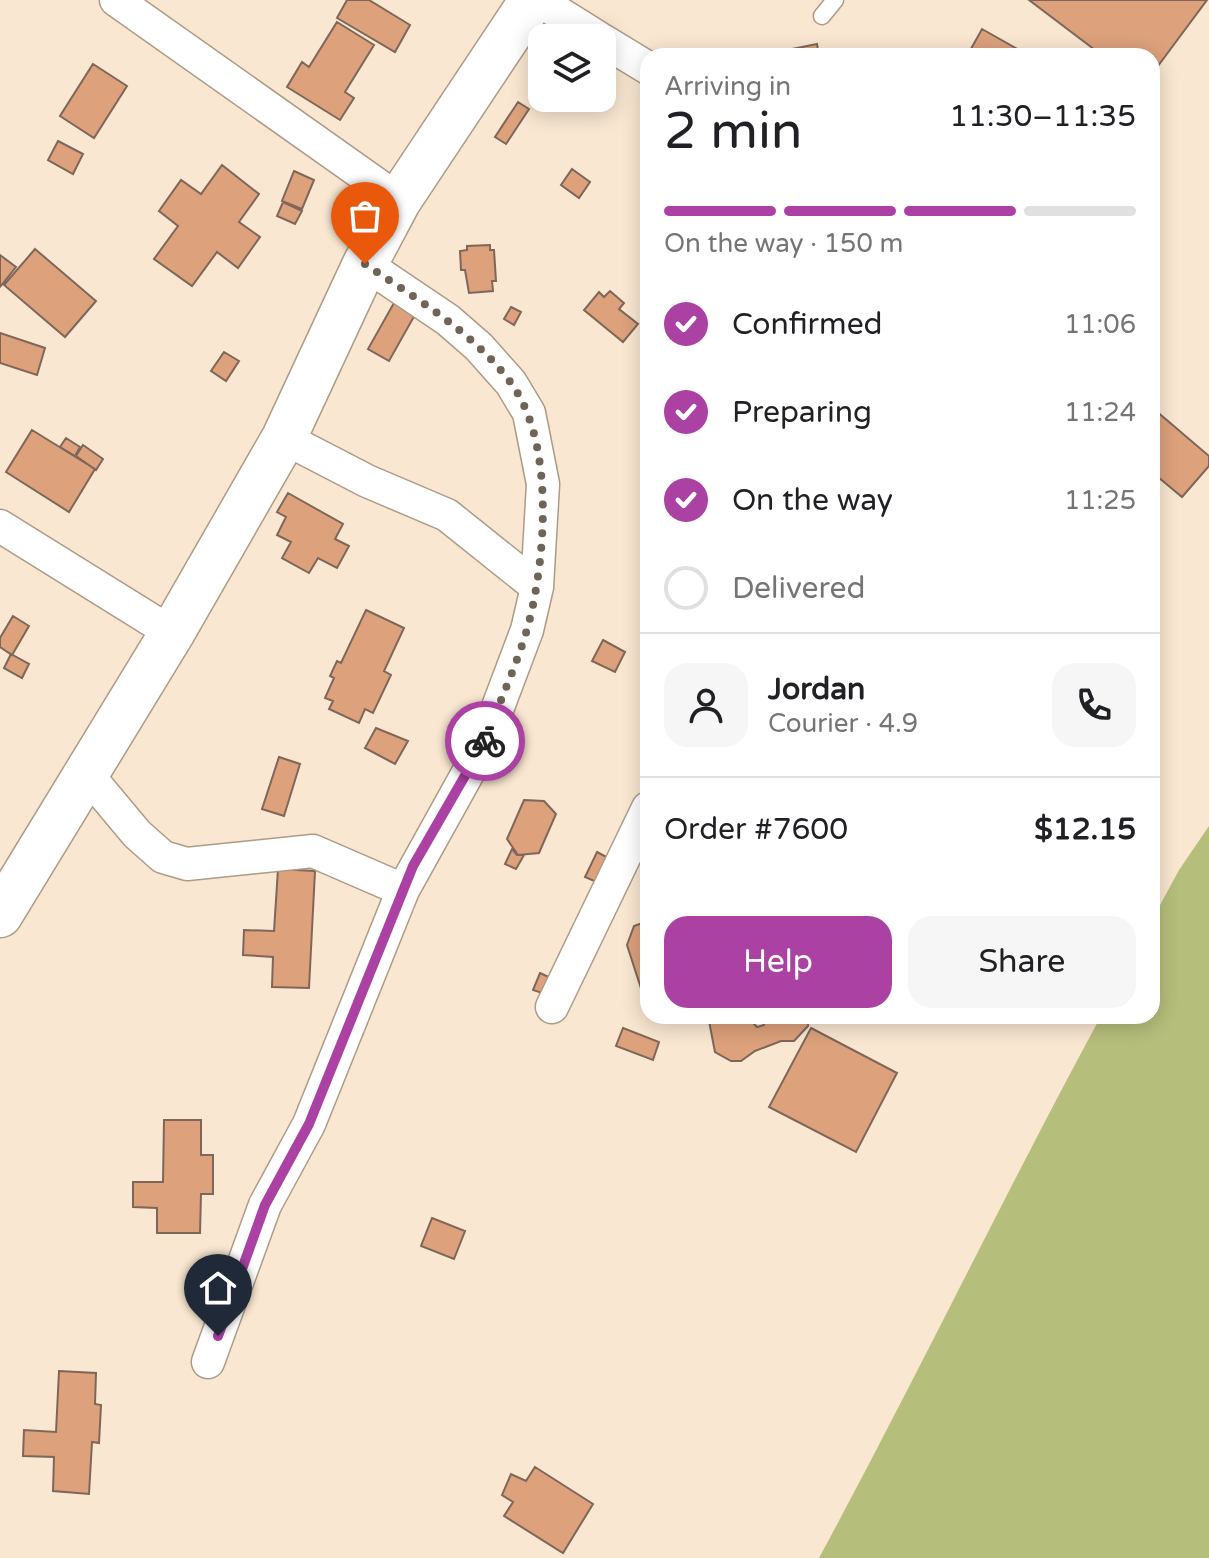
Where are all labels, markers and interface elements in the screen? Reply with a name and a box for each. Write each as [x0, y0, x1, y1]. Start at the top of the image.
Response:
map controls [528, 24, 616, 112]
button: layers [528, 24, 616, 112]
text: Arriving in [664, 71, 791, 102]
text: 11:30–11:35 [949, 98, 1136, 135]
text: 2 min [664, 100, 803, 163]
pin [331, 182, 399, 264]
icon: bag [343, 194, 387, 238]
text: On the way · 150 m [664, 228, 903, 259]
icon: check [664, 302, 708, 346]
text: Confirmed [732, 306, 883, 343]
text: 11:06 [1064, 309, 1136, 340]
icon: check [664, 390, 708, 434]
text: Preparing [732, 394, 872, 431]
text: 11:24 [1064, 397, 1136, 428]
icon: check [664, 478, 708, 522]
text: On the way [732, 482, 893, 519]
text: 11:25 [1064, 485, 1136, 516]
text: Delivered [732, 570, 866, 607]
button: person [664, 663, 748, 747]
button: phone [1052, 663, 1136, 747]
text: Jordan [768, 671, 865, 708]
courier [445, 701, 525, 781]
text: Courier · 4.9 [768, 708, 918, 739]
icon: bike [463, 719, 507, 763]
text: Order #7600 [664, 811, 848, 848]
text: $12.15 [1034, 811, 1136, 848]
button: Help [664, 916, 892, 1008]
button: Share [908, 916, 1136, 1008]
pin [184, 1254, 252, 1336]
icon: home [196, 1266, 240, 1310]

